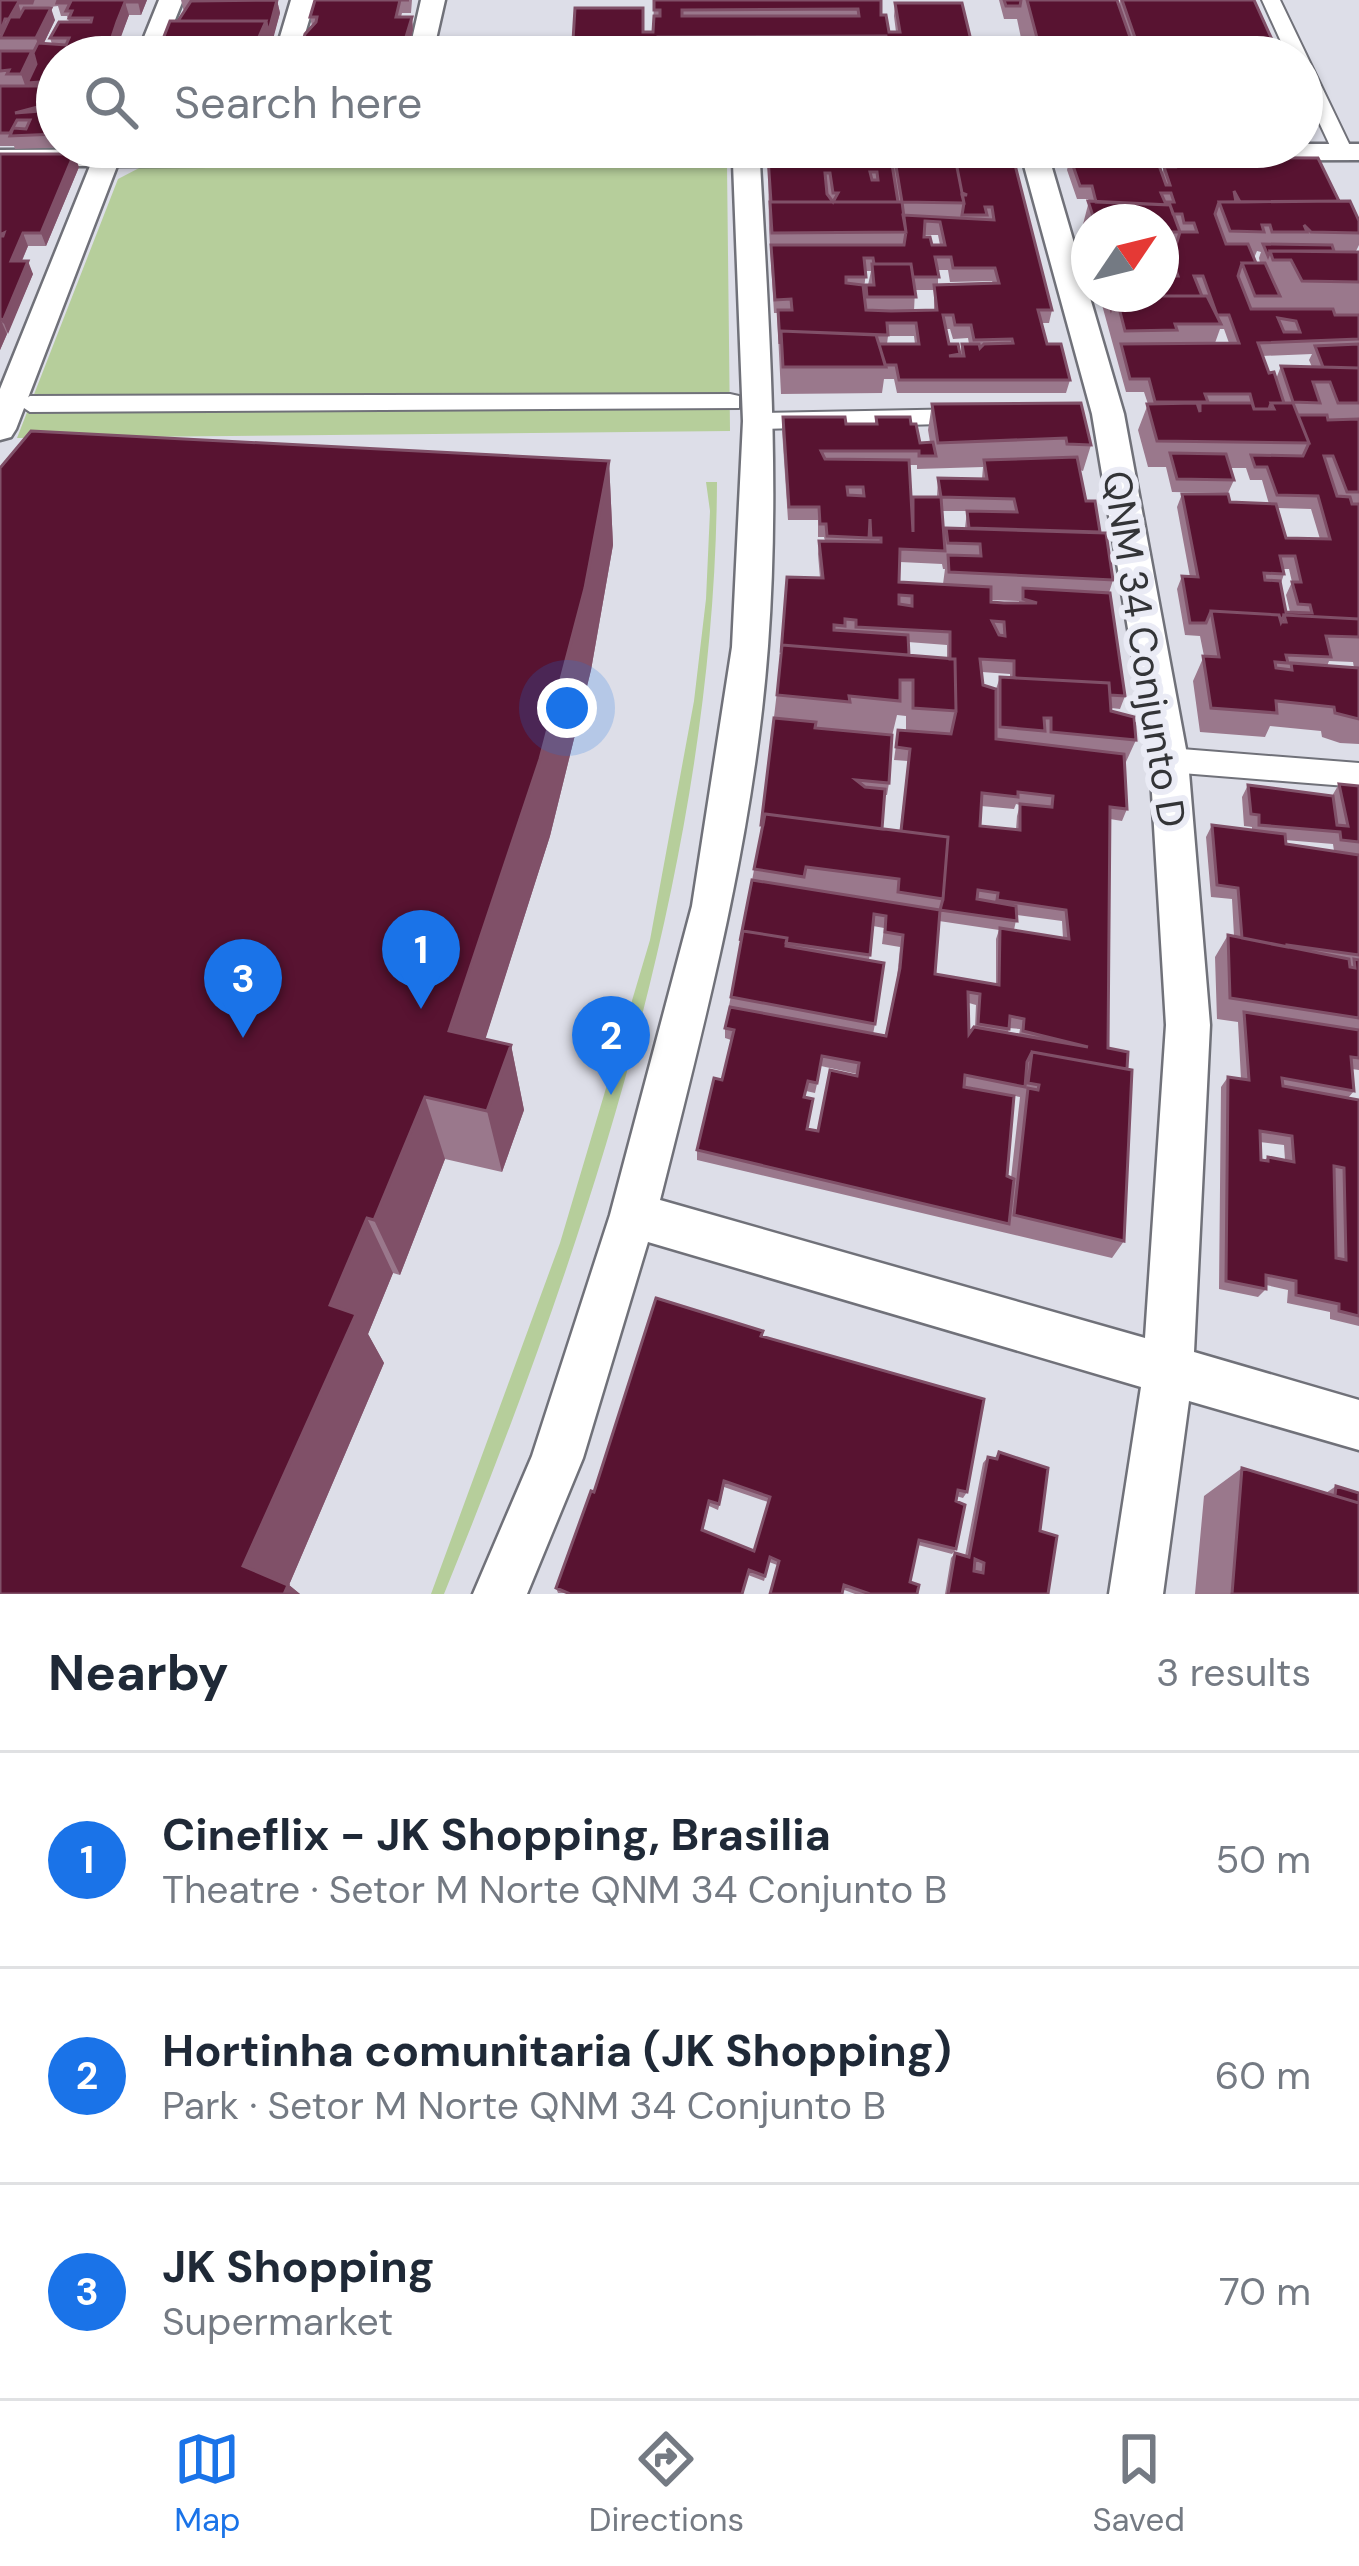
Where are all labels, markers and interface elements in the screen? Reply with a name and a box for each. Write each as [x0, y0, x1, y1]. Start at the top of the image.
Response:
search box [36, 36, 1323, 168]
icon: search [78, 69, 144, 135]
text: Search here [174, 73, 422, 132]
north arrow [1071, 204, 1179, 312]
street label: QNM 34 Conjunto D [1091, 467, 1198, 831]
your location [537, 678, 597, 738]
pin: 1 [382, 910, 460, 1009]
pin: 3 [204, 939, 282, 1038]
pin: 2 [572, 996, 650, 1095]
text: Nearby [48, 1639, 229, 1706]
text: 3 results [1156, 1647, 1311, 1698]
text: Cineflix - JK Shopping, Brasilia [162, 1805, 831, 1864]
text: 1 [80, 1834, 94, 1885]
text: 50 m [1215, 1834, 1311, 1885]
text: Theatre · Setor M Norte QNM 34 Conjunto B [162, 1864, 947, 1915]
text: Hortinha comunitaria (JK Shopping) [162, 2021, 952, 2080]
text: 2 [76, 2050, 98, 2101]
text: 60 m [1215, 2050, 1311, 2101]
text: Park · Setor M Norte QNM 34 Conjunto B [162, 2080, 886, 2131]
text: JK Shopping [162, 2237, 435, 2296]
text: 3 [75, 2266, 99, 2317]
text: 70 m [1219, 2266, 1311, 2317]
text: Supermarket [162, 2296, 393, 2347]
tab: Map [174, 2426, 241, 2541]
tab: Directions [589, 2426, 744, 2541]
tab: Saved [1092, 2426, 1185, 2541]

